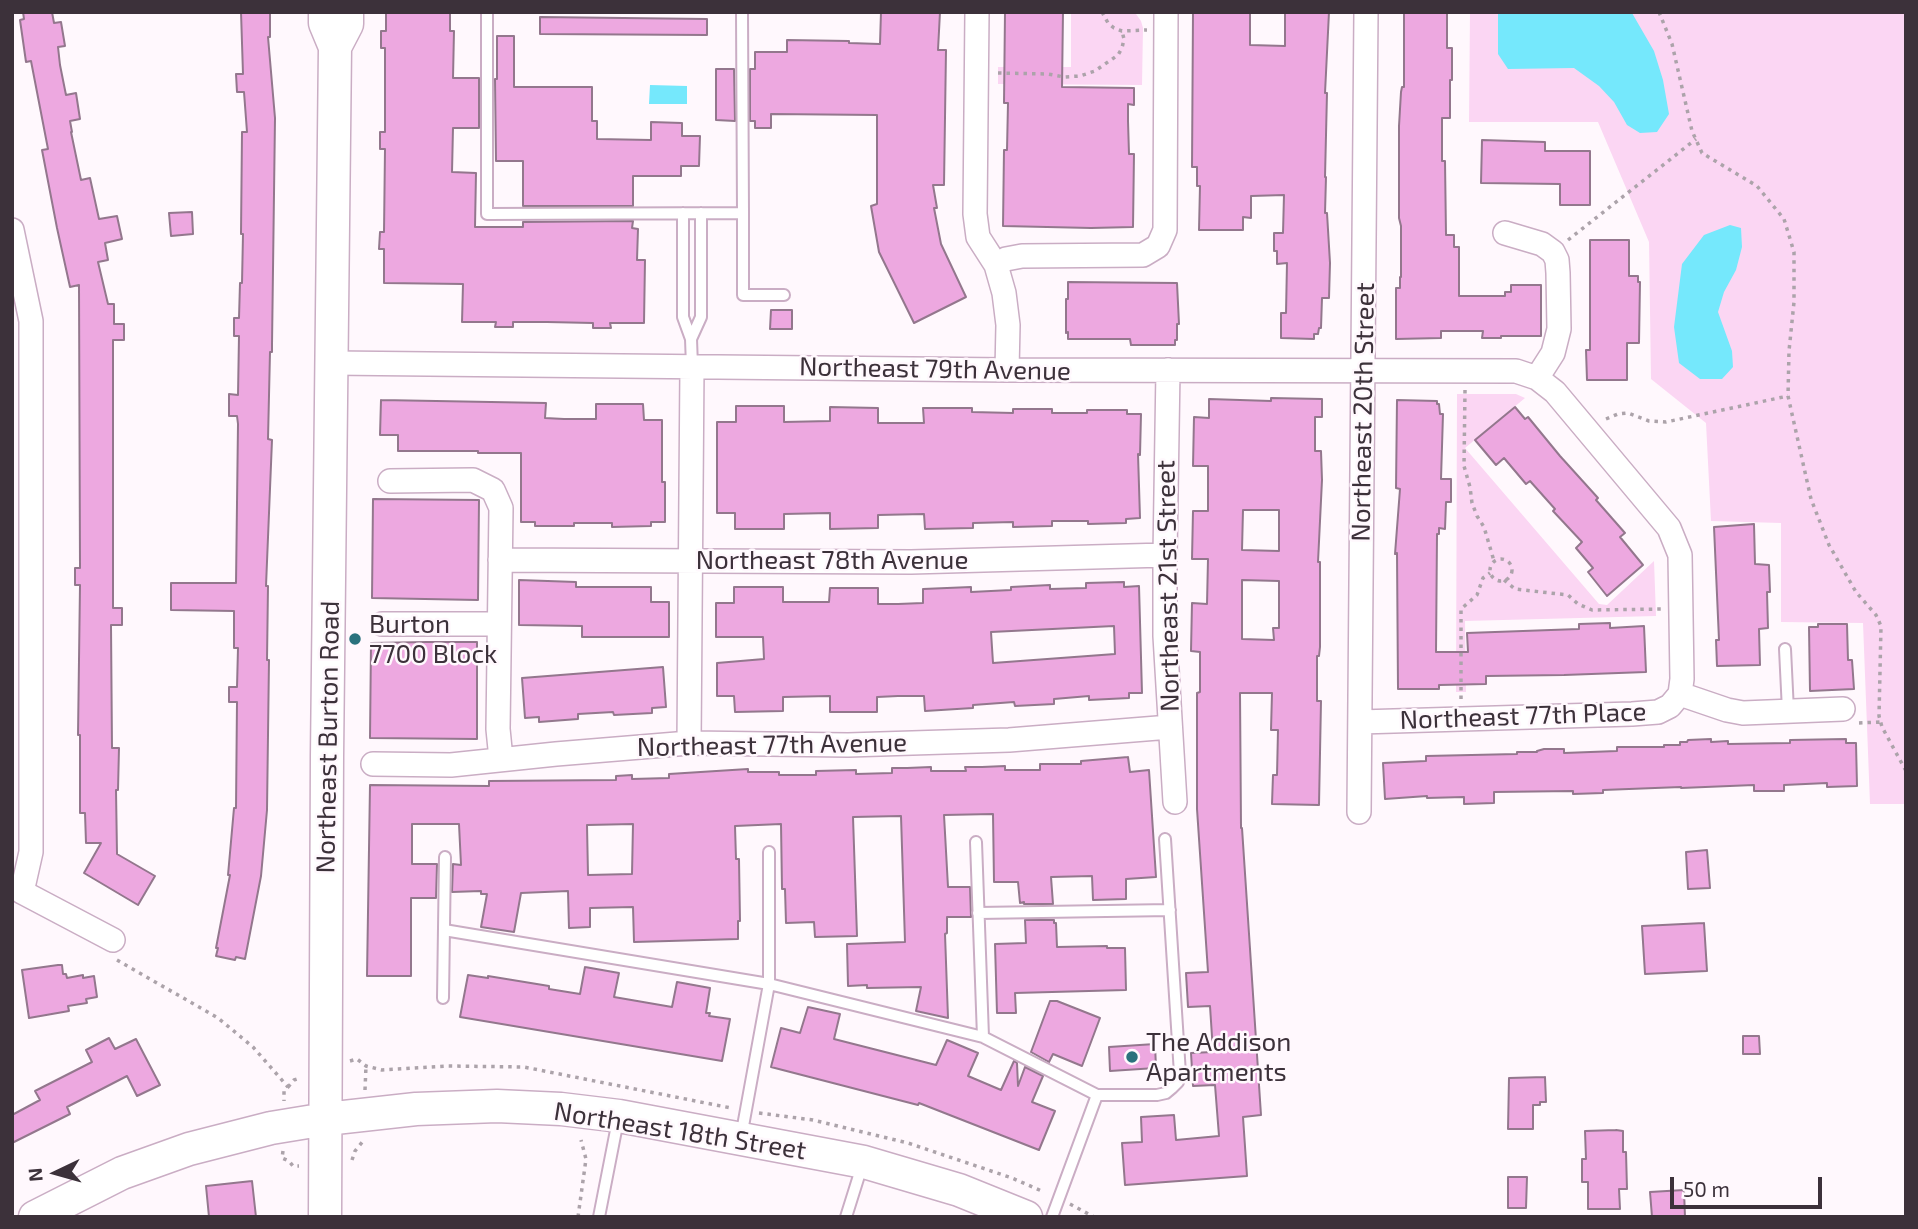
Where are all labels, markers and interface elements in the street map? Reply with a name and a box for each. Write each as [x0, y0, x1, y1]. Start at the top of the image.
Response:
street label: Northeast 20th Street [1345, 282, 1381, 542]
street label: Northeast 79th Avenue [799, 351, 1071, 387]
street label: Northeast 21st Street [1150, 460, 1186, 712]
street label: Northeast 78th Avenue [696, 544, 968, 576]
street label: Northeast Burton Road [310, 600, 346, 874]
place label: Burton 7700 Block [369, 608, 497, 670]
marker: Burton 7700 Block [347, 631, 363, 647]
street label: Northeast 77th Place [1399, 696, 1647, 736]
street label: Northeast 77th Avenue [637, 727, 907, 763]
place label: The Addison Apartments [1146, 1026, 1291, 1088]
marker: The Addison Apartments [1124, 1049, 1140, 1065]
street label: Northeast 18th Street [552, 1096, 808, 1166]
north arrow [21, 1138, 91, 1208]
scale bar [1673, 1162, 1825, 1206]
text: N [23, 1167, 47, 1183]
text: 50 m [1683, 1176, 1730, 1201]

